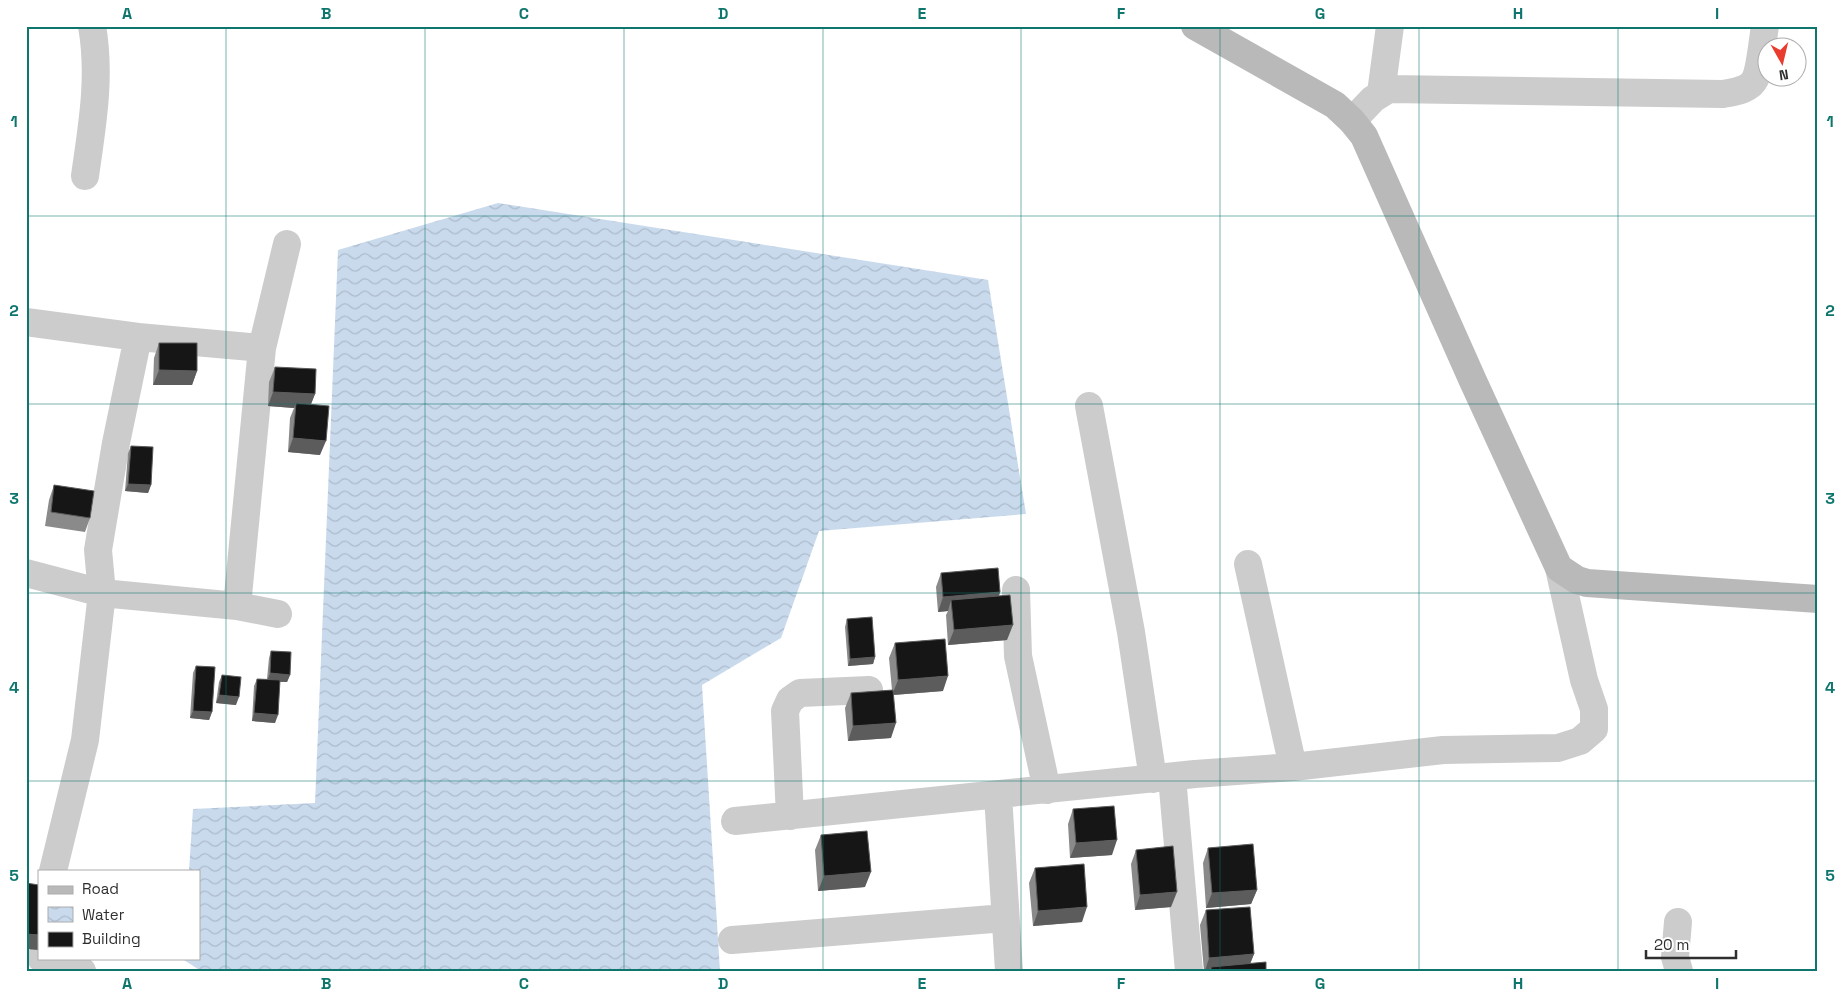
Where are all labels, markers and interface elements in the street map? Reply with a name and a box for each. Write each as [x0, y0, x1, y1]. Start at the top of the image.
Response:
text: A [122, 3, 132, 24]
text: B [321, 3, 331, 24]
text: C [519, 3, 529, 24]
text: D [718, 3, 728, 24]
text: E [918, 3, 927, 24]
text: F [1117, 3, 1126, 24]
text: G [1315, 3, 1325, 24]
text: H [1513, 3, 1523, 24]
text: I [1715, 3, 1719, 24]
north arrow [1756, 38, 1806, 88]
text: N [1778, 65, 1790, 84]
text: 1 [10, 111, 18, 132]
text: 1 [1826, 111, 1834, 132]
text: 2 [9, 300, 19, 321]
text: 2 [1825, 300, 1835, 321]
text: 3 [9, 488, 19, 509]
text: 3 [1825, 488, 1835, 509]
text: 4 [9, 677, 19, 698]
text: 4 [1825, 677, 1835, 698]
text: 5 [9, 865, 19, 886]
text: 5 [1825, 865, 1835, 886]
legend [38, 870, 200, 960]
text: Road [82, 879, 119, 898]
text: Water [82, 905, 125, 924]
scale bar [1646, 927, 1736, 959]
text: Building [82, 929, 141, 948]
text: 20 m [1654, 935, 1689, 954]
text: A [122, 973, 132, 994]
text: B [321, 973, 331, 994]
text: C [519, 973, 529, 994]
text: D [718, 973, 728, 994]
text: E [918, 973, 927, 994]
text: F [1117, 973, 1126, 994]
text: G [1315, 973, 1325, 994]
text: H [1513, 973, 1523, 994]
text: I [1715, 973, 1719, 994]

